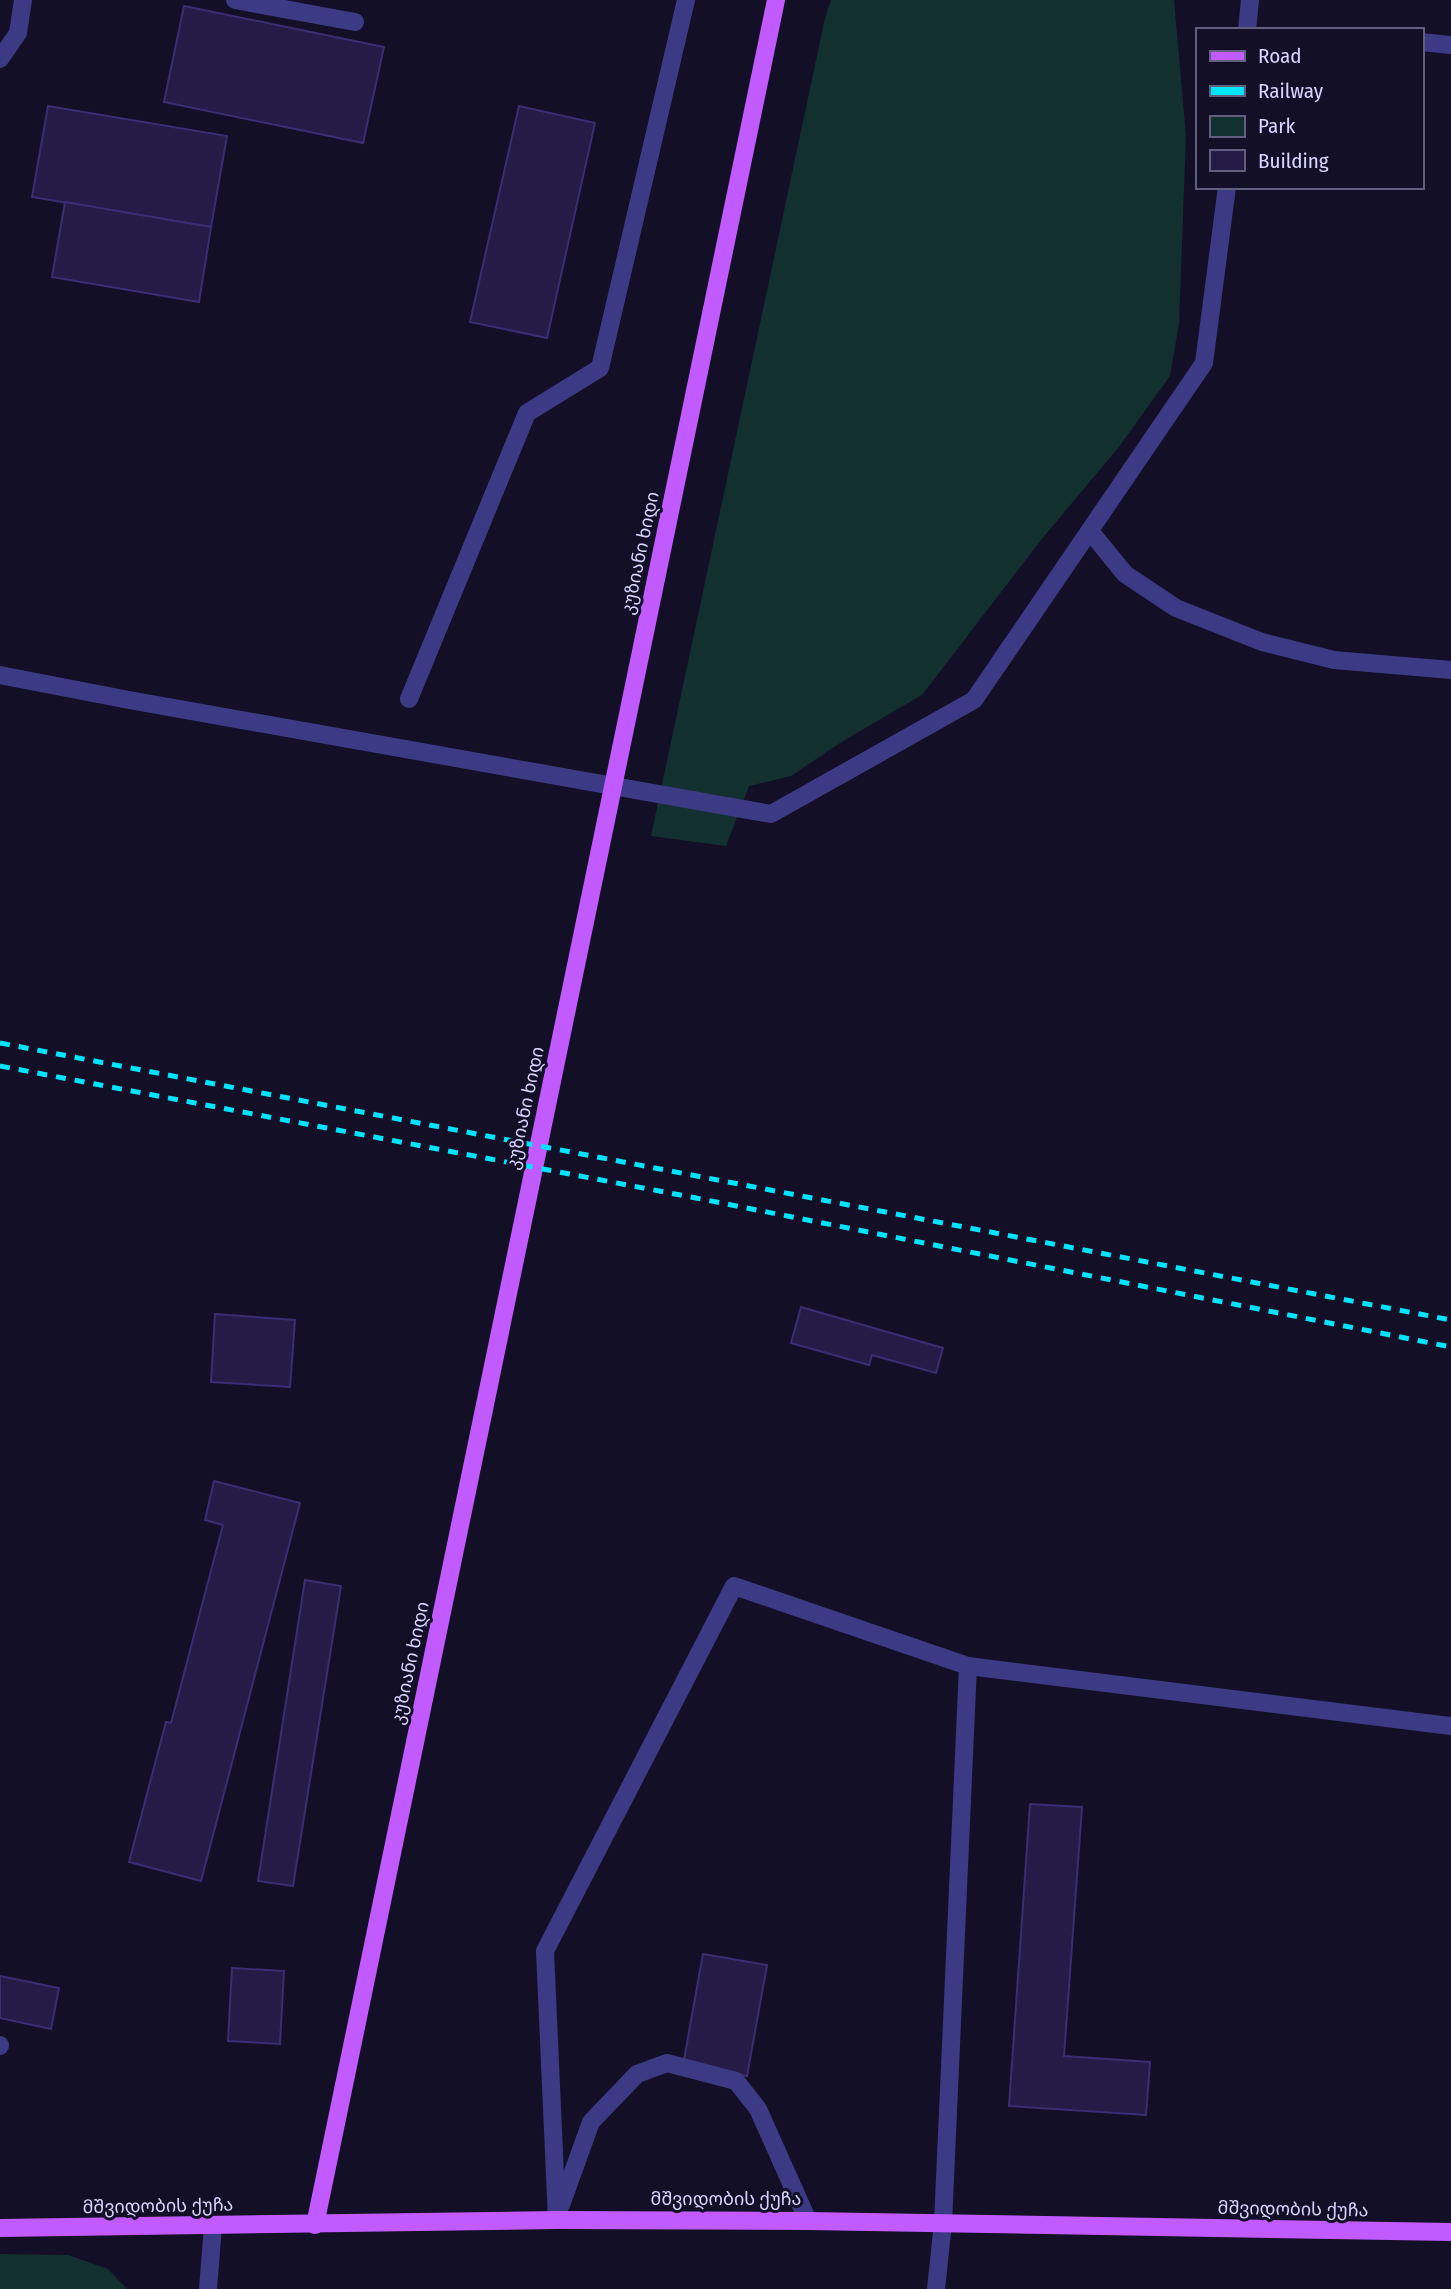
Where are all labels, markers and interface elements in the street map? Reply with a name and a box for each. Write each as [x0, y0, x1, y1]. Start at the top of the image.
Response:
legend [1196, 28, 1423, 189]
text: Road [1258, 43, 1302, 69]
text: Railway [1258, 78, 1324, 104]
text: Park [1258, 113, 1296, 139]
text: Building [1258, 148, 1329, 174]
street label: კუზიანი ხიდი [616, 490, 664, 616]
street label: კუზიანი ხიდი [501, 1045, 549, 1171]
street label: კუზიანი ხიდი [386, 1600, 434, 1726]
street label: მშვიდობის ქუჩა [651, 2188, 801, 2210]
street label: მშვიდობის ქუჩა [82, 2194, 234, 2218]
street label: მშვიდობის ქუჩა [1217, 2197, 1369, 2221]

